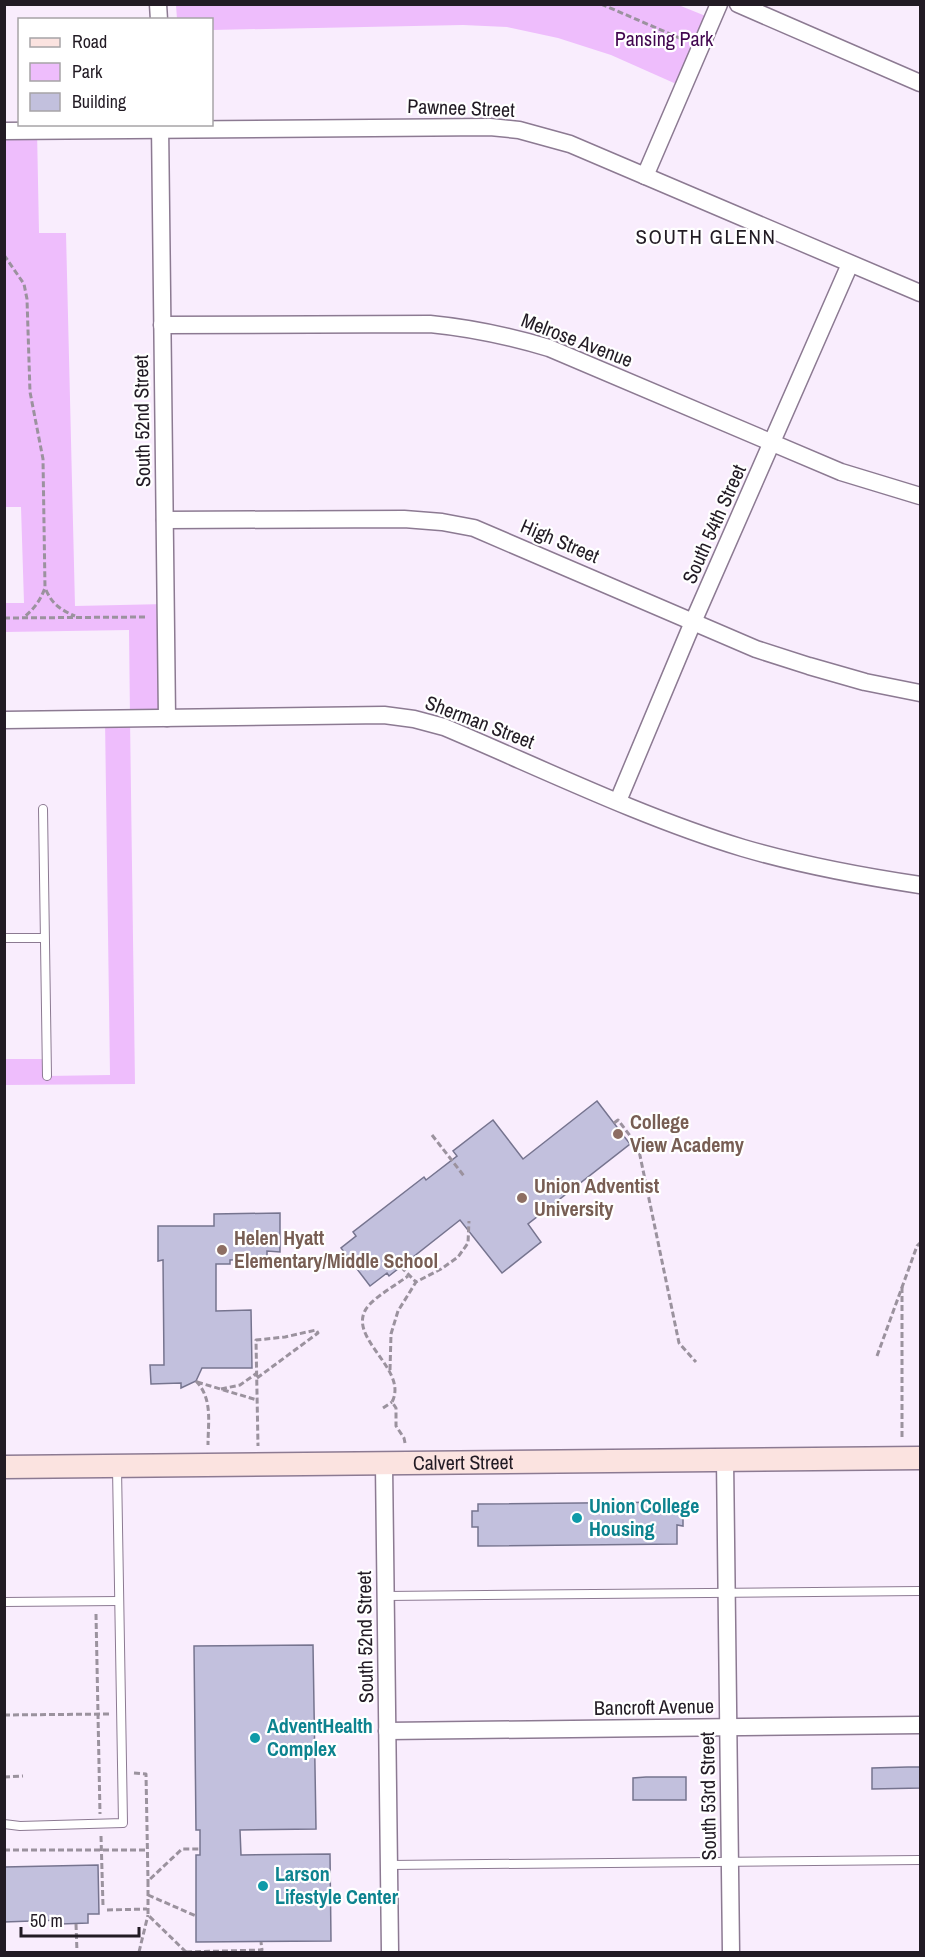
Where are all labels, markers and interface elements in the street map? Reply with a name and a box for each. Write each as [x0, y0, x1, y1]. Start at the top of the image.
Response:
legend [18, 18, 213, 126]
park label: Pansing Park [615, 25, 714, 52]
text: Road [72, 29, 107, 54]
text: Park [72, 59, 103, 84]
text: Building [72, 89, 127, 114]
street label: Pawnee Street [407, 92, 516, 123]
district label: SOUTH GLENN [636, 222, 776, 251]
street label: Melrose Avenue [518, 306, 637, 373]
street label: South 52nd Street [127, 354, 156, 487]
street label: South 54th Street [675, 460, 752, 588]
street label: High Street [517, 512, 604, 569]
street label: Sherman Street [422, 688, 539, 755]
place label: College View Academy [630, 1108, 745, 1158]
marker: College View Academy [611, 1127, 625, 1141]
place label: Union Adventist University [534, 1172, 660, 1222]
marker: Union Adventist University [515, 1191, 529, 1205]
place label: Helen Hyatt Elementary/Middle School [234, 1224, 438, 1274]
marker: Helen Hyatt Elementary/Middle School [215, 1243, 229, 1257]
street label: Calvert Street [413, 1448, 514, 1476]
place label: Union College Housing [589, 1492, 699, 1542]
marker: Union College Housing [570, 1511, 584, 1525]
street label: South 52nd Street [350, 1570, 379, 1703]
street label: Bancroft Avenue [594, 1692, 714, 1721]
place label: AdventHealth Complex [267, 1712, 373, 1762]
marker: AdventHealth Complex [248, 1731, 262, 1745]
street label: South 53rd Street [693, 1731, 722, 1861]
place label: Larson Lifestyle Center [275, 1860, 399, 1910]
marker: Larson Lifestyle Center [256, 1879, 270, 1893]
scale bar [21, 1900, 140, 1938]
text: 50 m [30, 1908, 63, 1933]

